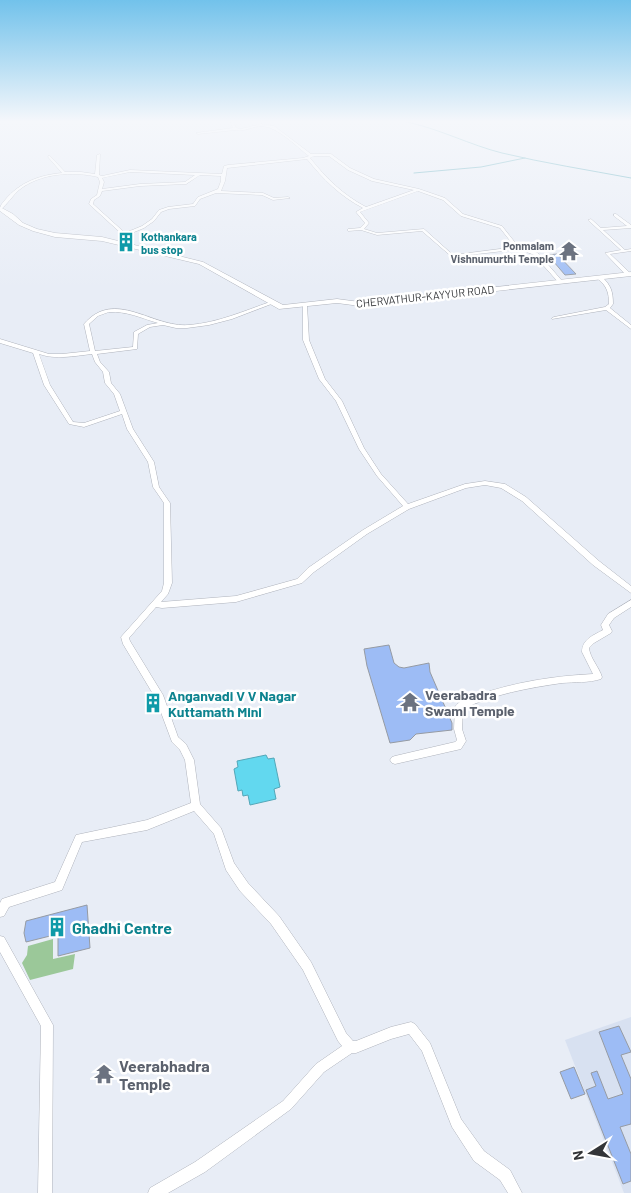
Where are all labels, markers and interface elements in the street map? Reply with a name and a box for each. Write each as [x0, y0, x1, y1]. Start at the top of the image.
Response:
place label: Kothankara bus stop [141, 230, 197, 256]
building icon: Kothankara bus stop [115, 231, 137, 253]
place label: Ponmalam Vishnumurthi Temple [451, 239, 554, 265]
temple icon: Ponmalam Vishnumurthi Temple [558, 240, 580, 262]
street label: CHERVATHUR-KAYYUR ROAD [355, 282, 495, 310]
place label: Veerabadra Swami Temple [425, 686, 515, 719]
place label: Anganvadi V V Nagar Kuttamath Mini [168, 687, 297, 720]
temple icon: Veerabadra Swami Temple [399, 691, 421, 713]
building icon: Anganvadi V V Nagar Kuttamath Mini [142, 692, 164, 714]
building icon: Ghadhi Centre [46, 916, 68, 938]
place label: Ghadhi Centre [72, 918, 172, 937]
place label: Veerabhadra Temple [119, 1056, 210, 1093]
temple icon: Veerabhadra Temple [93, 1063, 115, 1085]
north arrow [566, 1128, 616, 1178]
text: N [569, 1149, 587, 1162]

